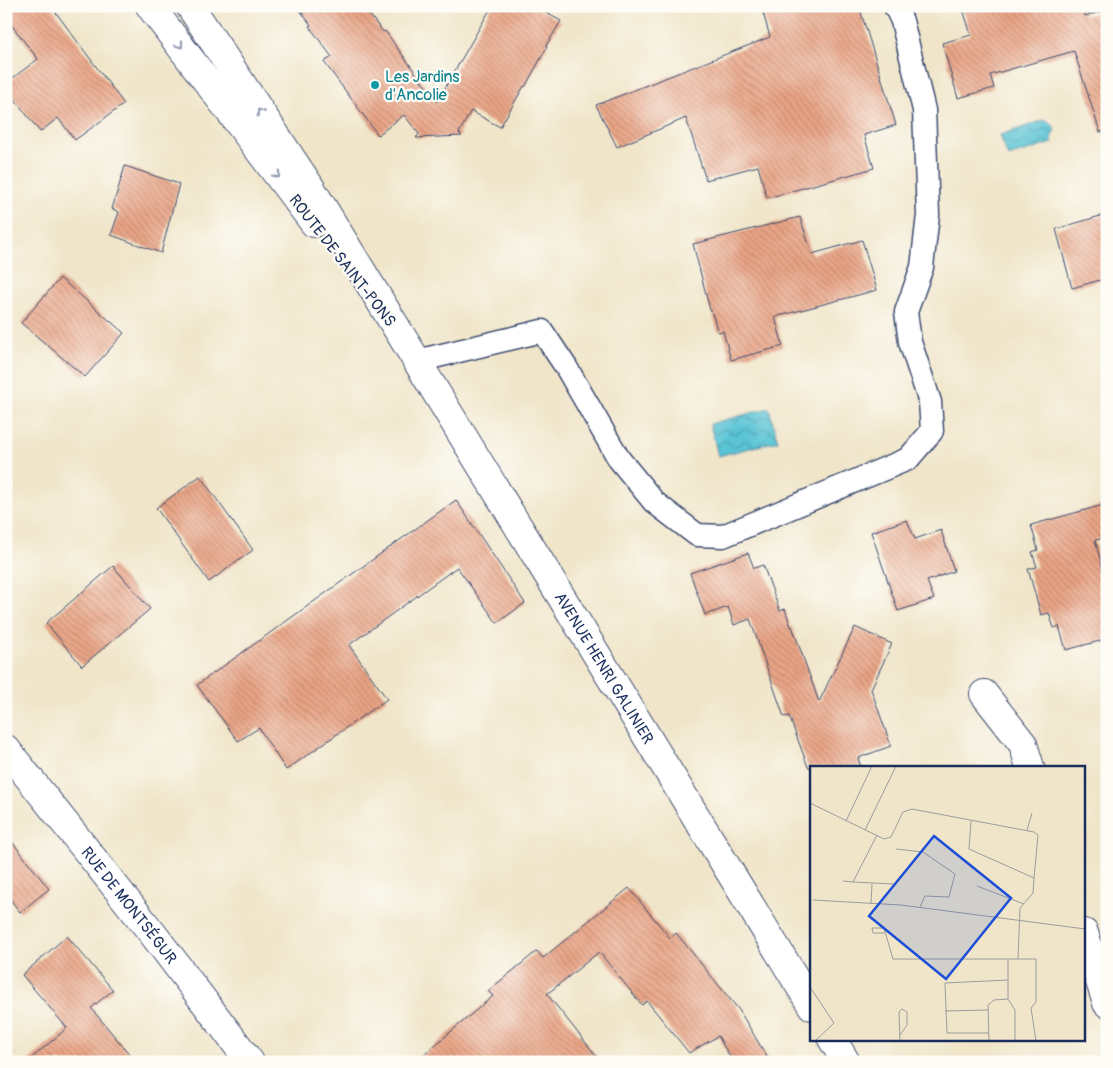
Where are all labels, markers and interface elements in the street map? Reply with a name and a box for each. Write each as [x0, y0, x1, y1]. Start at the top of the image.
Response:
one-way arrow [174, 39, 182, 48]
place label: Les Jardins d'Ancolie [385, 67, 459, 105]
marker: Les Jardins d'Ancolie [369, 79, 381, 91]
one-way arrow [257, 108, 266, 117]
one-way arrow [271, 169, 280, 179]
street label: ROUTE DE SAINT-PONS [284, 191, 400, 331]
street label: AVENUE HENRI GALINIER [550, 589, 658, 748]
inset map [810, 766, 1086, 1040]
street label: RUE DE MONTSÉGUR [76, 843, 181, 968]

